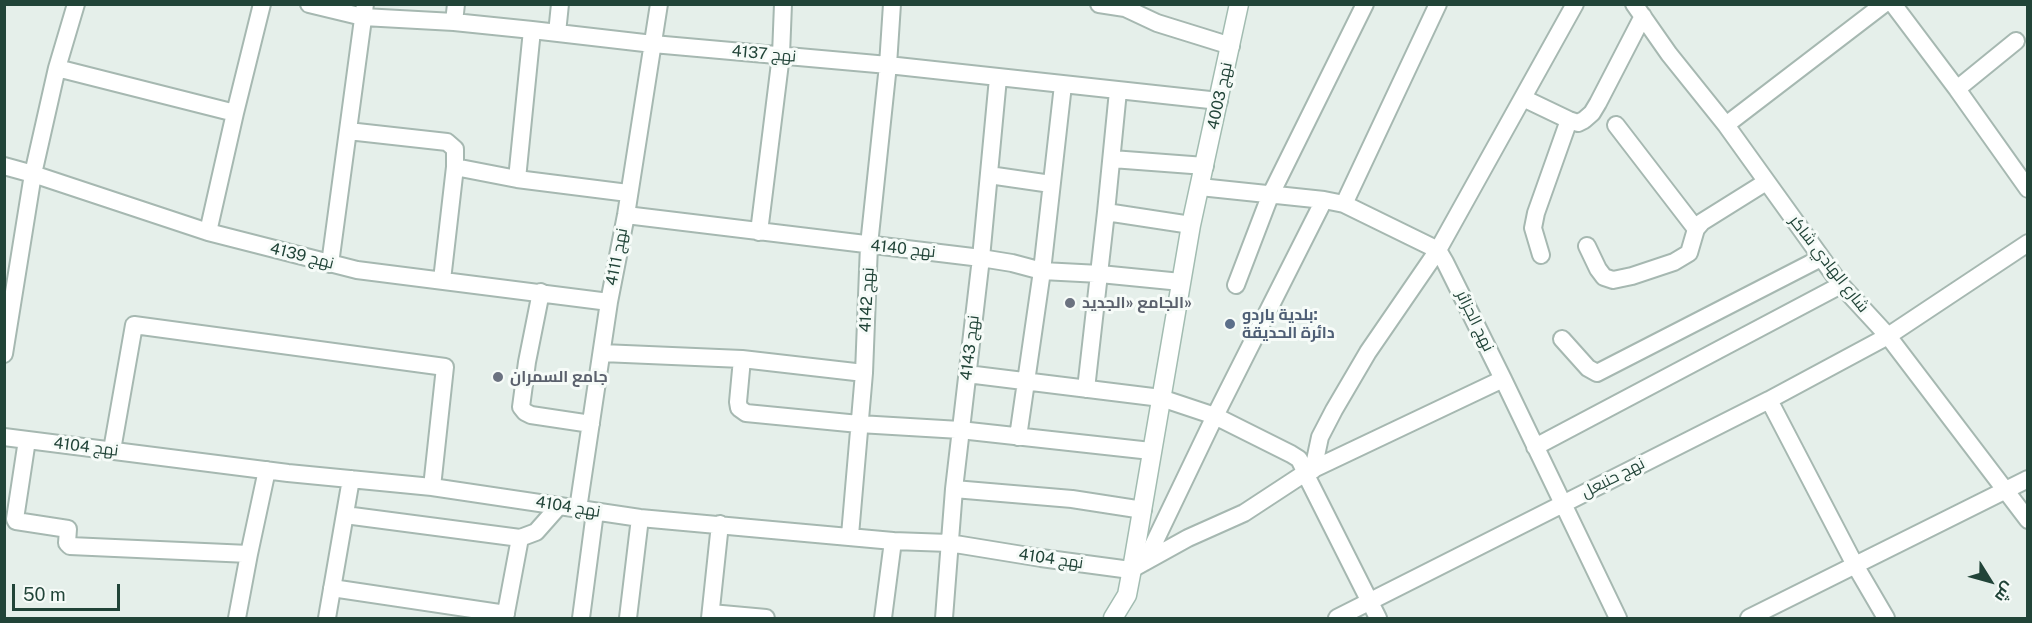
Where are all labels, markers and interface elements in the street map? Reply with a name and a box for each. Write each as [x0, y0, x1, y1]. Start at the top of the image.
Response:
street label: نهج 4137 [731, 42, 797, 66]
street label: نهج 4003 [1204, 61, 1236, 131]
street label: شارع الهادي شاكر [1785, 212, 1873, 316]
street label: نهج 4111 [602, 227, 632, 287]
street label: نهج 4140 [870, 236, 936, 262]
street label: نهج 4139 [268, 239, 336, 273]
street label: نهج 4142 [856, 267, 878, 333]
street label: نهج الجزائر [1452, 287, 1498, 355]
place label: الجامع «الجديد» [1082, 293, 1192, 313]
marker: الجامع «الجديد» [1063, 296, 1077, 310]
place label: بلدية باردو: دائرة الحديقة [1242, 305, 1335, 343]
street label: نهج 4143 [956, 314, 984, 382]
marker: بلدية باردو: دائرة الحديقة [1223, 317, 1237, 331]
place label: جامع السمران [510, 367, 608, 387]
marker: جامع السمران [491, 370, 505, 384]
street label: نهج 4104 [52, 434, 120, 460]
street label: نهج حنبعل [1578, 454, 1648, 502]
street label: نهج 4104 [534, 492, 602, 522]
street label: نهج 4104 [1017, 545, 1085, 573]
north arrow [1960, 551, 2020, 611]
scale bar [15, 572, 123, 610]
text: ش [1991, 578, 2019, 606]
text: 50 m [23, 584, 66, 605]

